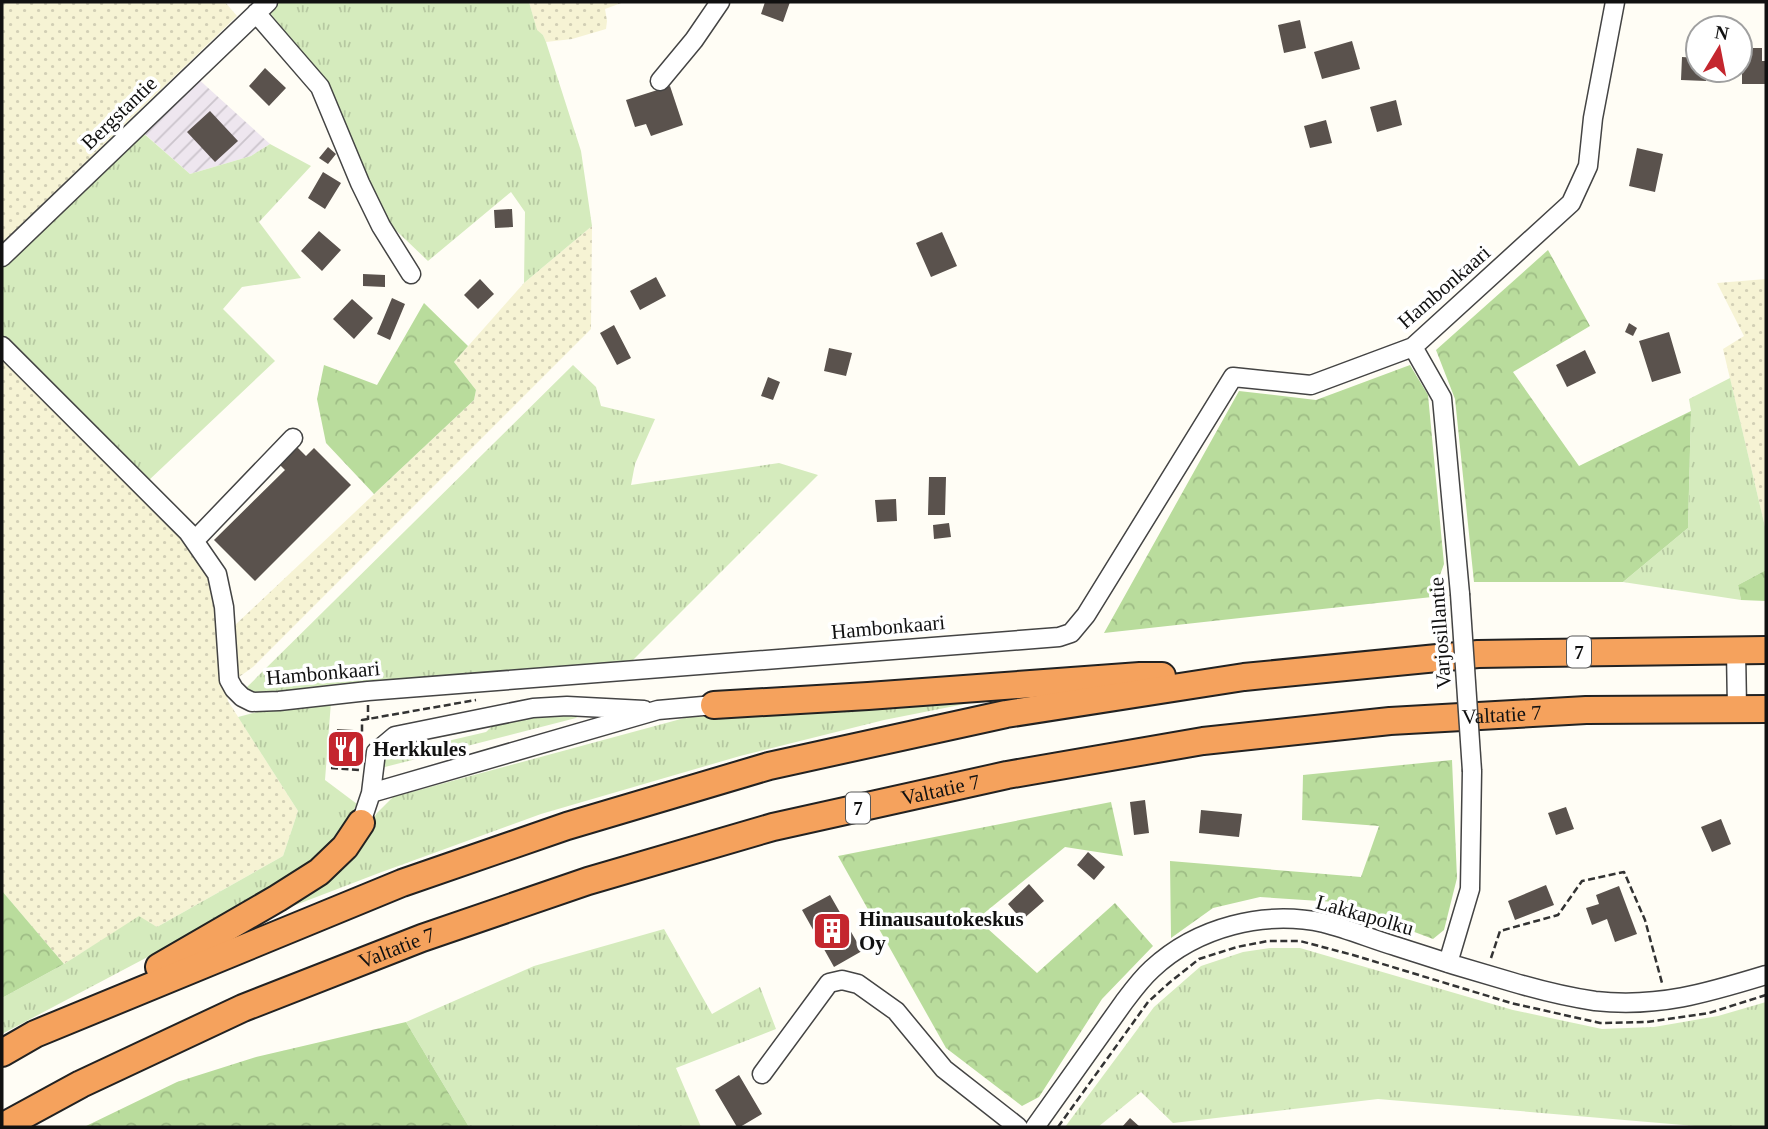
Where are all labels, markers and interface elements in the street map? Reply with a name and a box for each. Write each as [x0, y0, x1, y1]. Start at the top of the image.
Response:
north arrow [1684, 14, 1754, 84]
text: N [1713, 21, 1731, 44]
street label: Bergstantie [76, 71, 162, 155]
street label: Hambonkaari [1393, 240, 1495, 334]
street label: Varjosillantie [1424, 576, 1456, 690]
street label: Hambonkaari [830, 610, 946, 644]
road number: 7 [1567, 636, 1591, 667]
street label: Hambonkaari [265, 656, 381, 690]
street label: Valtatie 7 [1461, 701, 1542, 729]
restaurant icon: Herkkules [325, 728, 367, 770]
place label: Herkkules [373, 737, 466, 761]
street label: Valtatie 7 [899, 769, 982, 810]
road number: 7 [846, 792, 870, 824]
street label: Lakkapolku [1313, 890, 1417, 940]
place label: Hinausautokeskus Oy [859, 907, 1024, 955]
building icon: Hinausautokeskus Oy [811, 910, 853, 952]
street label: Valtatie 7 [355, 922, 438, 974]

